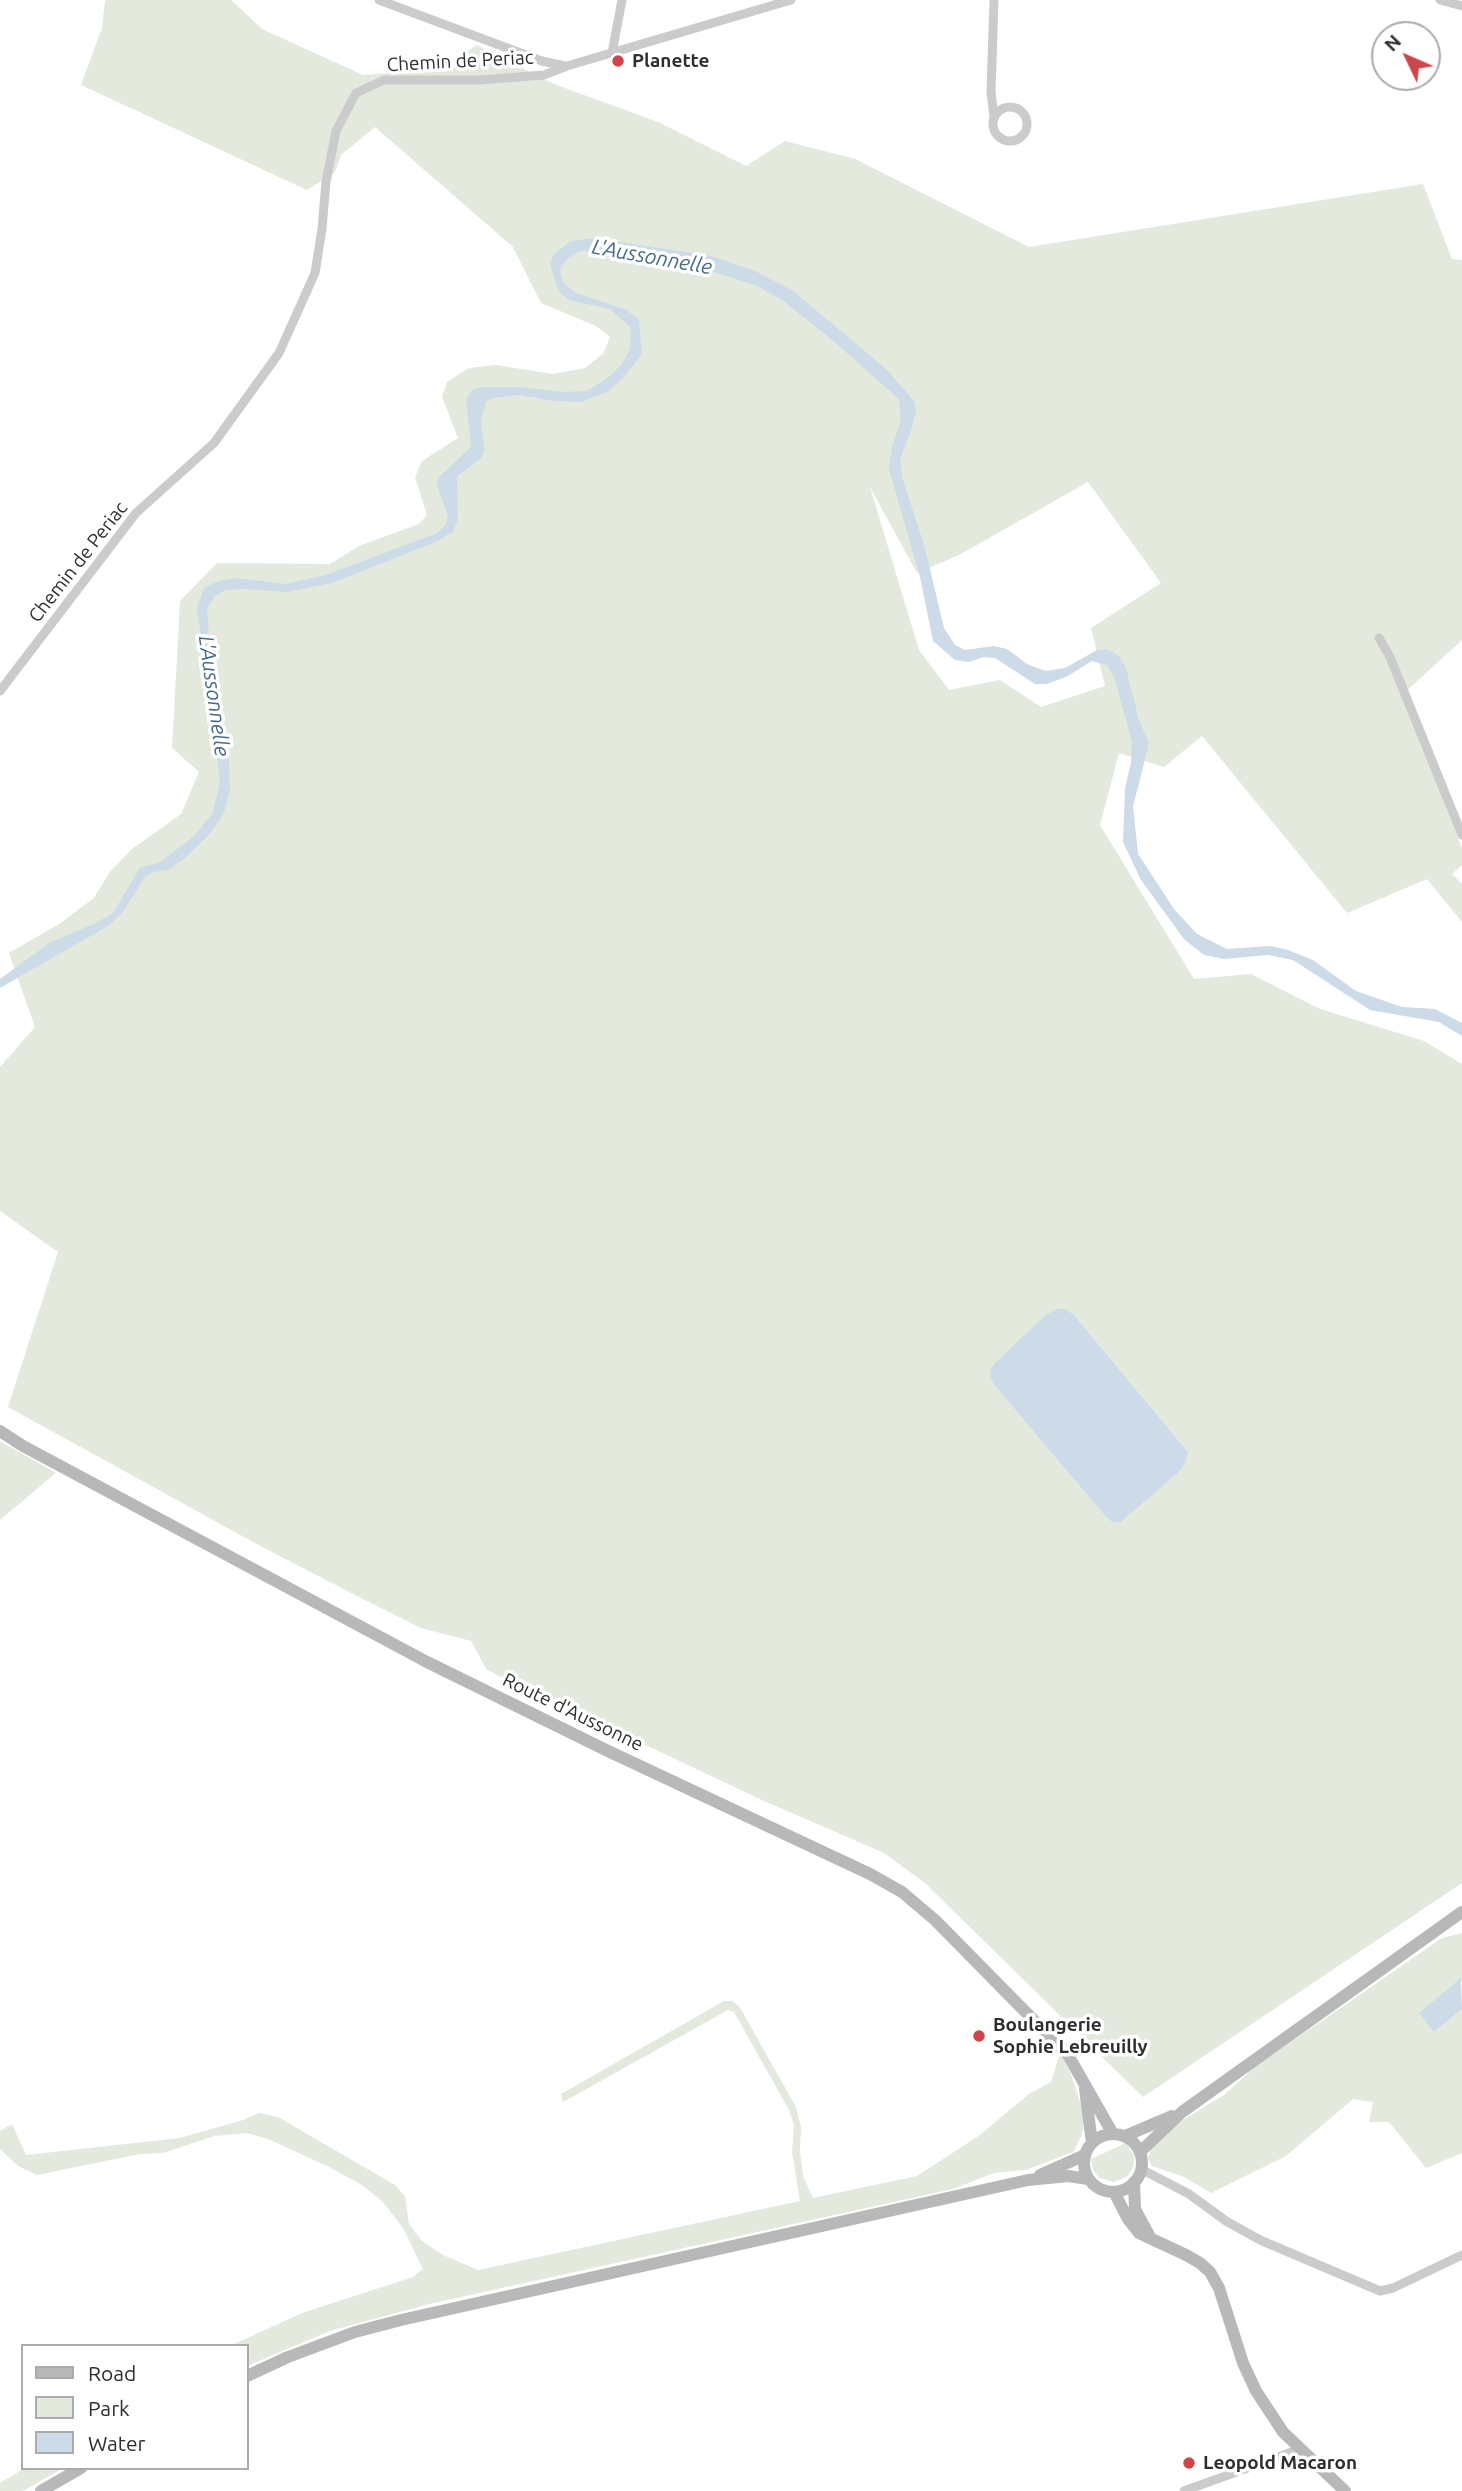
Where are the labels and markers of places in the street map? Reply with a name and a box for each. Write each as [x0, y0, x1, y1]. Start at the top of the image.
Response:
place label: Planette [632, 50, 709, 72]
marker: Planette [610, 53, 626, 69]
place label: Boulangerie Sophie Lebreuilly [993, 2014, 1148, 2058]
marker: Boulangerie Sophie Lebreuilly [971, 2028, 987, 2044]
place label: Leopold Macaron [1203, 2452, 1357, 2474]
marker: Leopold Macaron [1181, 2455, 1197, 2471]

